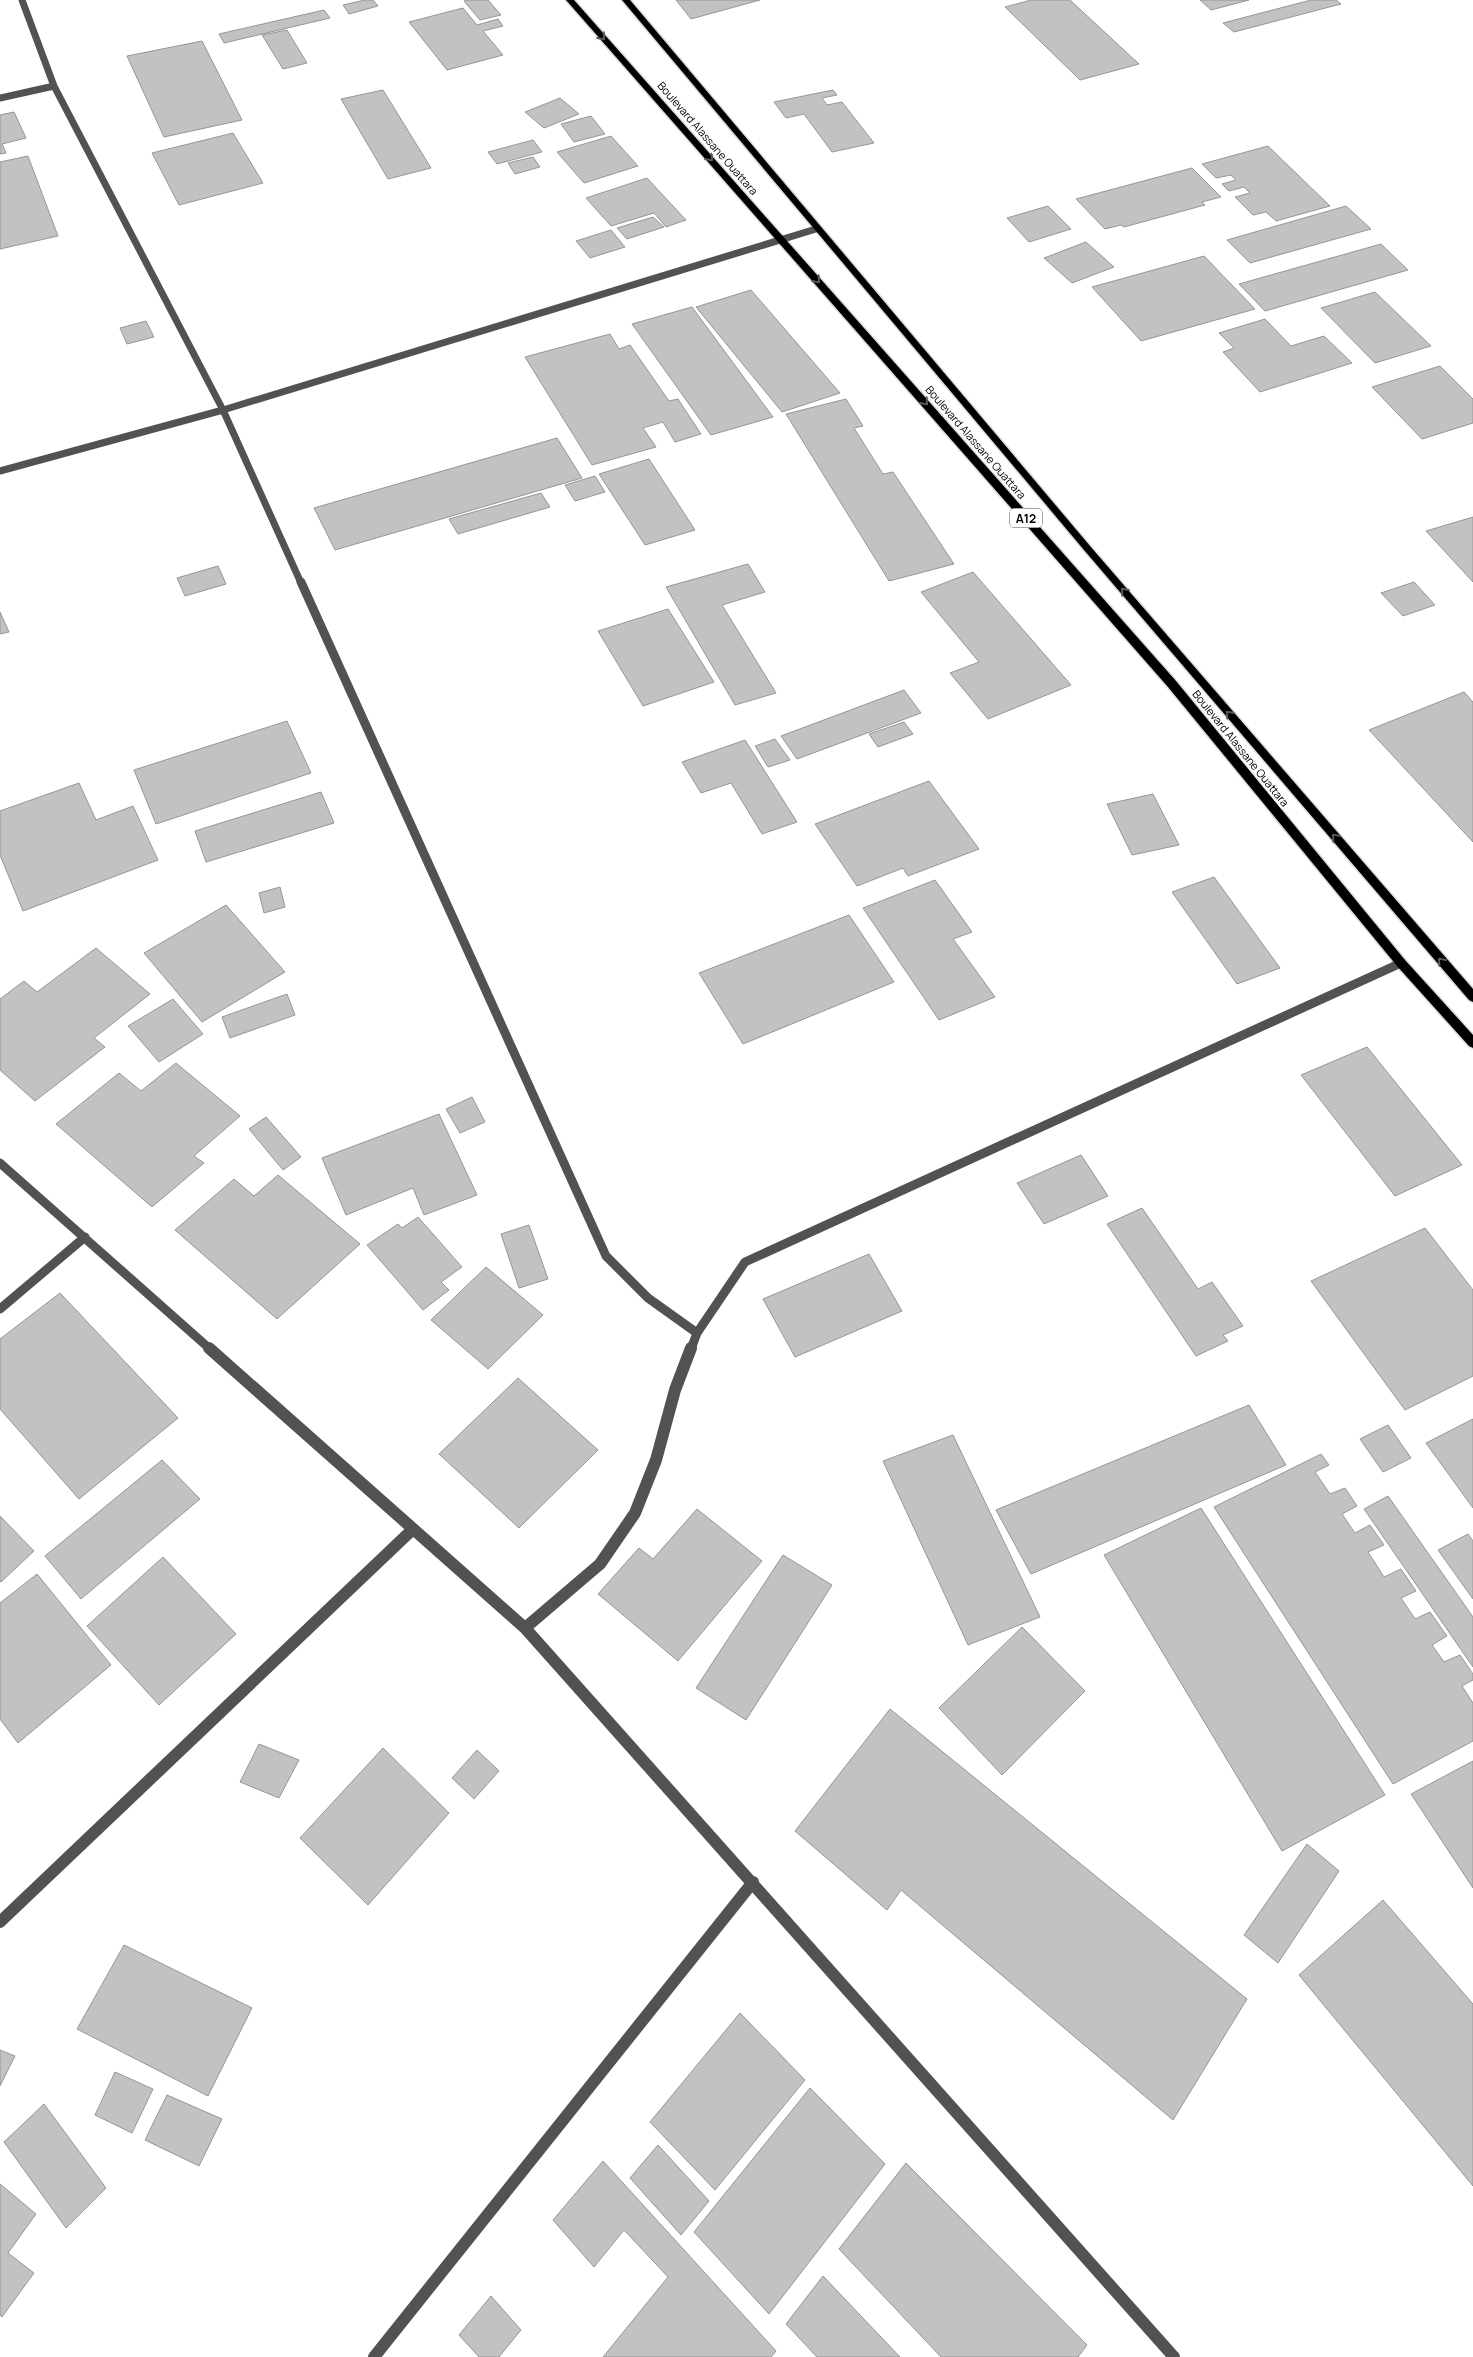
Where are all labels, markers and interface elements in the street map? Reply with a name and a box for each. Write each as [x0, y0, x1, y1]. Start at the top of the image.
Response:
one-way arrow [597, 31, 606, 40]
street label: Boulevard Alassane Ouattara [655, 78, 761, 198]
one-way arrow [704, 153, 713, 162]
one-way arrow [811, 275, 820, 284]
street label: Boulevard Alassane Ouattara [923, 382, 1029, 502]
one-way arrow [919, 397, 928, 406]
road number: A12 [1010, 508, 1042, 528]
one-way arrow [1120, 587, 1129, 596]
street label: Boulevard Alassane Ouattara [1189, 687, 1293, 809]
one-way arrow [1227, 711, 1235, 720]
one-way arrow [1332, 834, 1341, 843]
one-way arrow [1438, 957, 1447, 966]

